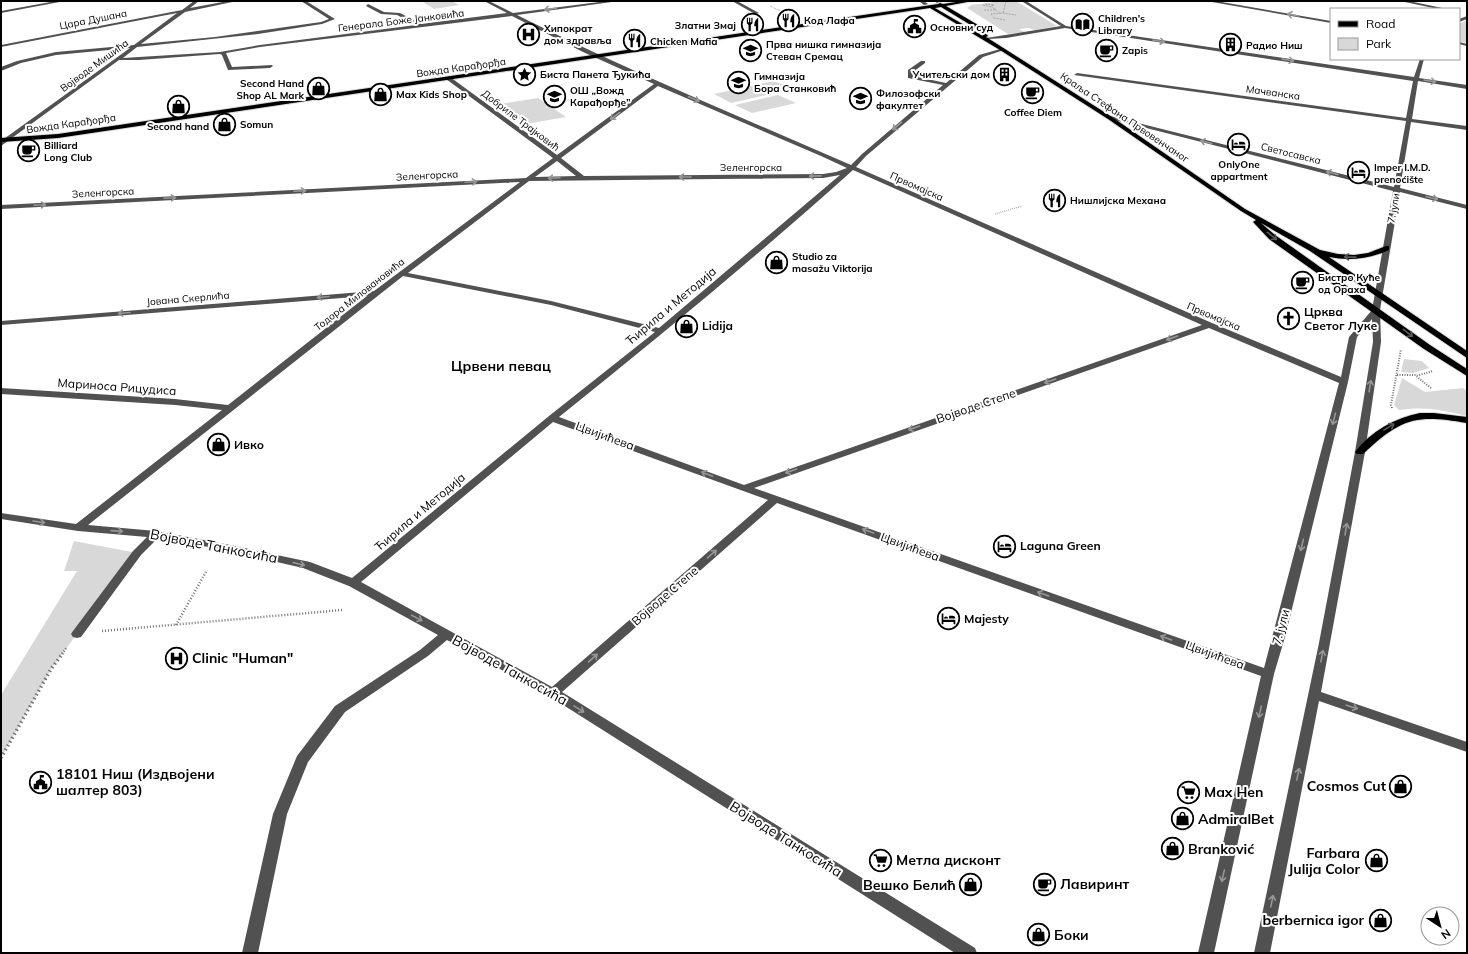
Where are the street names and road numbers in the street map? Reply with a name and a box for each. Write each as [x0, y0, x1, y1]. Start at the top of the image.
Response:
street label: Генерала Боже Јанковића [337, 6, 465, 35]
street label: Цара Душана [58, 7, 128, 32]
street label: Војводе Мишића [58, 36, 131, 95]
street label: Вожда Карађорђа [415, 55, 507, 80]
street label: Краља Стефана Првовенчаног [1058, 69, 1192, 166]
street label: Мачванска [1245, 82, 1301, 103]
street label: Добриле Трајковић [479, 87, 562, 154]
street label: Вожда Карађорђа [25, 111, 117, 136]
street label: Светосавска [1259, 140, 1322, 167]
street label: Зеленгорска [720, 161, 782, 174]
street label: Зеленгорска [396, 167, 459, 184]
street label: Првомајска [888, 169, 945, 204]
street label: Зеленгорска [72, 184, 135, 201]
street label: 7. јули [1384, 192, 1403, 224]
street label: Тодора Миловановића [312, 255, 407, 334]
street label: Ћирила и Методија [622, 263, 719, 348]
street label: Јована Скерлића [146, 288, 230, 309]
street label: Првомајска [1185, 299, 1243, 334]
street label: Мариноса Рицудиса [57, 375, 177, 398]
street label: Војводе Степе [934, 385, 1018, 426]
street label: Цвијићева [574, 418, 637, 453]
street label: Ћирила и Методија [371, 469, 468, 554]
street label: Војводе Танкосића [149, 525, 279, 567]
street label: Цвијићева [879, 529, 942, 564]
street label: Војводе Степе [628, 563, 701, 628]
street label: 7. јули [1269, 607, 1292, 646]
street label: Војводе Танкосића [449, 631, 571, 709]
street label: Цвијићева [1184, 637, 1247, 672]
street label: Војводе Танкосића [726, 797, 846, 881]

